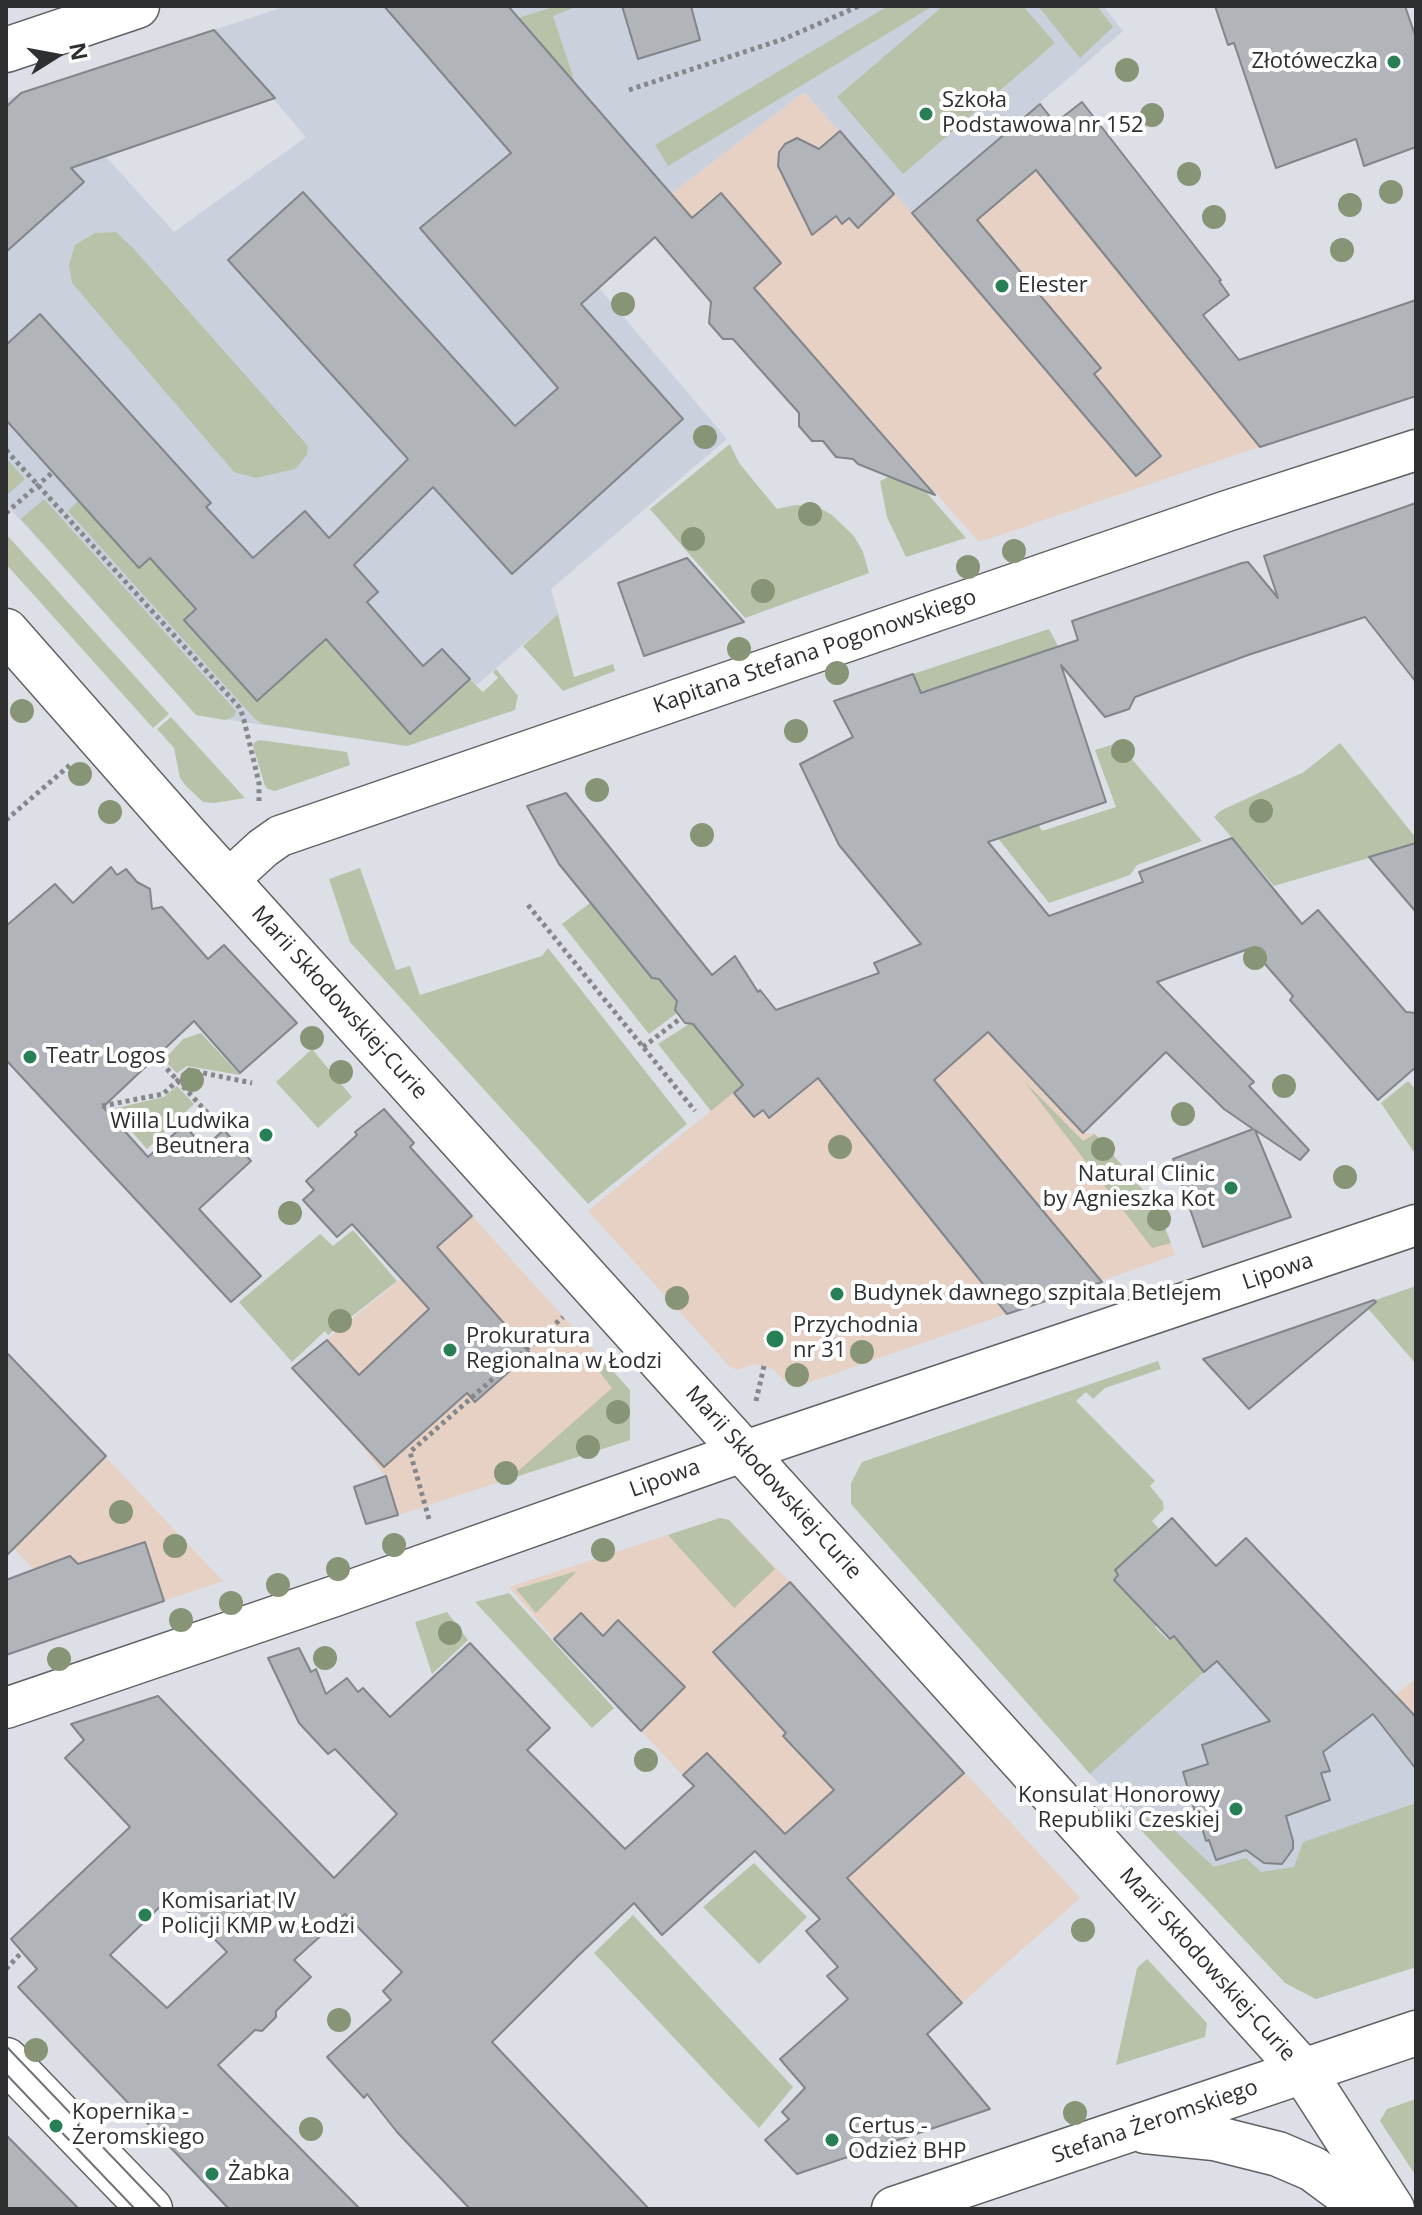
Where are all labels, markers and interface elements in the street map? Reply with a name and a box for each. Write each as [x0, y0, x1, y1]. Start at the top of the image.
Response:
north arrow [16, 16, 96, 96]
text: N [63, 40, 96, 63]
place label: Złotóweczka [1252, 49, 1378, 75]
marker: Złotóweczka [1385, 53, 1403, 71]
place label: Szkoła Podstawowa nr 152 [942, 88, 1144, 140]
marker: Szkoła Podstawowa nr 152 [917, 105, 935, 123]
place label: Elester [1018, 273, 1088, 299]
marker: Elester [993, 277, 1011, 295]
street label: Kapitana Stefana Pogonowskiego [650, 584, 980, 720]
street label: Marii Skłodowskiej-Curie [245, 901, 433, 1105]
place label: Teatr Logos [46, 1044, 166, 1070]
marker: Teatr Logos [21, 1048, 39, 1066]
place label: Willa Ludwika Beutnera [110, 1109, 250, 1160]
marker: Willa Ludwika Beutnera [257, 1126, 275, 1144]
place label: Natural Clinic by Agnieszka Kot [1043, 1162, 1215, 1214]
marker: Natural Clinic by Agnieszka Kot [1222, 1179, 1240, 1197]
street label: Lipowa [1239, 1248, 1317, 1296]
place label: Budynek dawnego szpitala Betlejem [853, 1281, 1222, 1307]
marker: Budynek dawnego szpitala Betlejem [828, 1285, 846, 1303]
place label: Przychodnia nr 31 [793, 1313, 919, 1364]
place label: Prokuratura Regionalna w Łodzi [466, 1324, 662, 1376]
marker: Przychodnia nr 31 [764, 1328, 786, 1350]
marker: Prokuratura Regionalna w Łodzi [441, 1341, 459, 1359]
street label: Marii Skłodowskiej-Curie [679, 1381, 867, 1585]
street label: Lipowa [626, 1454, 704, 1504]
place label: Konsulat Honorowy Republiki Czeskiej [1018, 1783, 1220, 1834]
marker: Konsulat Honorowy Republiki Czeskiej [1227, 1800, 1245, 1818]
street label: Marii Skłodowskiej-Curie [1113, 1863, 1301, 2067]
place label: Komisariat IV Policji KMP w Łodzi [161, 1889, 355, 1940]
marker: Komisariat IV Policji KMP w Łodzi [136, 1906, 154, 1924]
street label: Stefana Żeromskiego [1049, 2074, 1261, 2170]
place label: Kopernika - Żeromskiego [72, 2100, 205, 2152]
place label: Certus - Odzież BHP [848, 2114, 966, 2166]
marker: Kopernika - Żeromskiego [47, 2117, 65, 2135]
marker: Certus - Odzież BHP [823, 2131, 841, 2149]
place label: Żabka [228, 2161, 290, 2187]
marker: Żabka [203, 2165, 221, 2183]

